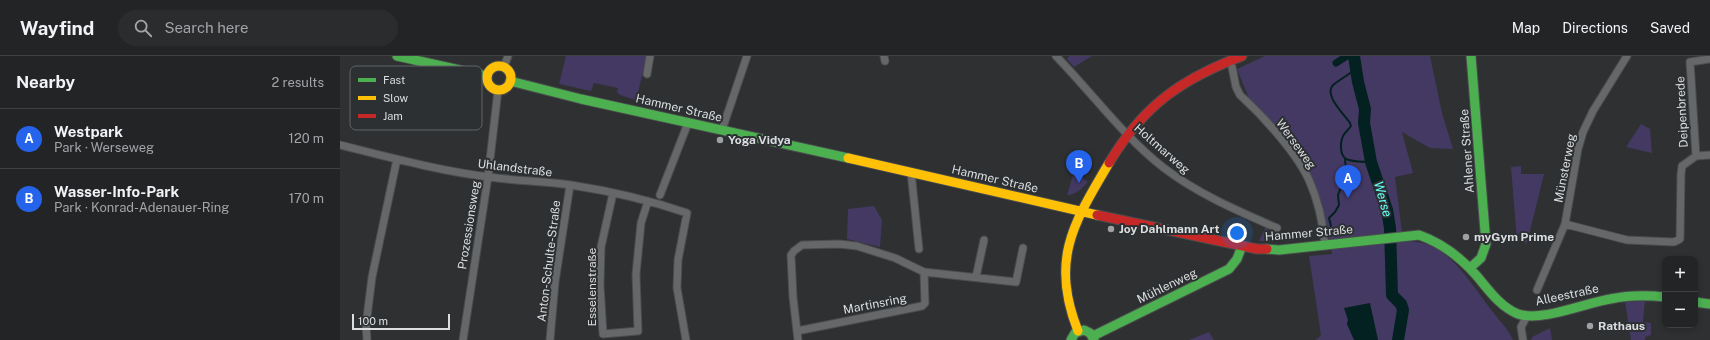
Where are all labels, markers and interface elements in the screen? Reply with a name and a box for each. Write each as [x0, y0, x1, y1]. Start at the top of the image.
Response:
search box [118, 10, 398, 46]
text: Wayfind [20, 17, 94, 39]
icon: search [132, 17, 154, 39]
text: Search here [164, 19, 249, 36]
text: Map [1512, 20, 1540, 36]
text: Directions [1562, 20, 1628, 36]
text: Saved [1650, 20, 1690, 36]
legend [350, 66, 482, 130]
text: Nearby [16, 72, 75, 92]
text: Fast [383, 74, 405, 86]
text: 2 results [272, 75, 324, 90]
street label: Deipenbrede [1673, 76, 1691, 148]
street label: Hammer Straße [634, 91, 724, 125]
text: Slow [383, 92, 409, 104]
street label: Ahlener Straße [1457, 108, 1477, 194]
text: Jam [383, 110, 403, 122]
street label: Werseweg [1273, 116, 1319, 172]
street label: Holtmarweg [1131, 121, 1193, 177]
text: Westpark [54, 123, 123, 140]
text: A [24, 131, 34, 146]
text: 120 m [289, 131, 324, 146]
street label: Münsterweg [1551, 132, 1579, 204]
place label: Yoga Vidya [728, 133, 791, 147]
marker: Yoga Vidya [715, 135, 725, 145]
text: Park · Werseweg [54, 140, 154, 155]
pin: B [1066, 150, 1092, 183]
street label: Uhlandstraße [477, 156, 553, 180]
street label: Hammer Straße [950, 162, 1040, 196]
pin: A [1335, 165, 1361, 198]
water label: Werse [1371, 179, 1395, 219]
street label: Prozessionsweg [455, 180, 483, 270]
text: Wasser-Info-Park [54, 183, 179, 200]
text: B [25, 191, 33, 206]
text: 170 m [289, 191, 324, 206]
street label: Anton-Schulte-Straße [535, 199, 563, 323]
text: Park · Konrad-Adenauer-Ring [54, 200, 229, 215]
place label: Joy Dahlmann Art [1119, 222, 1219, 236]
street label: Hammer Straße [1264, 222, 1354, 244]
your location [1227, 223, 1247, 243]
marker: Joy Dahlmann Art [1106, 224, 1116, 234]
place label: myGym Prime [1474, 230, 1554, 244]
marker: myGym Prime [1461, 232, 1471, 242]
street label: Esselenstraße [585, 247, 599, 326]
map controls [1662, 256, 1698, 328]
button: + [1662, 256, 1698, 292]
street label: Mühlenweg [1135, 265, 1199, 307]
street label: Alleestraße [1534, 281, 1600, 309]
street label: Martinsring [842, 291, 908, 317]
button: − [1662, 292, 1698, 328]
scale bar [352, 312, 450, 331]
text: 100 m [358, 315, 388, 327]
place label: Rathaus [1598, 319, 1645, 333]
marker: Rathaus [1585, 321, 1595, 331]

